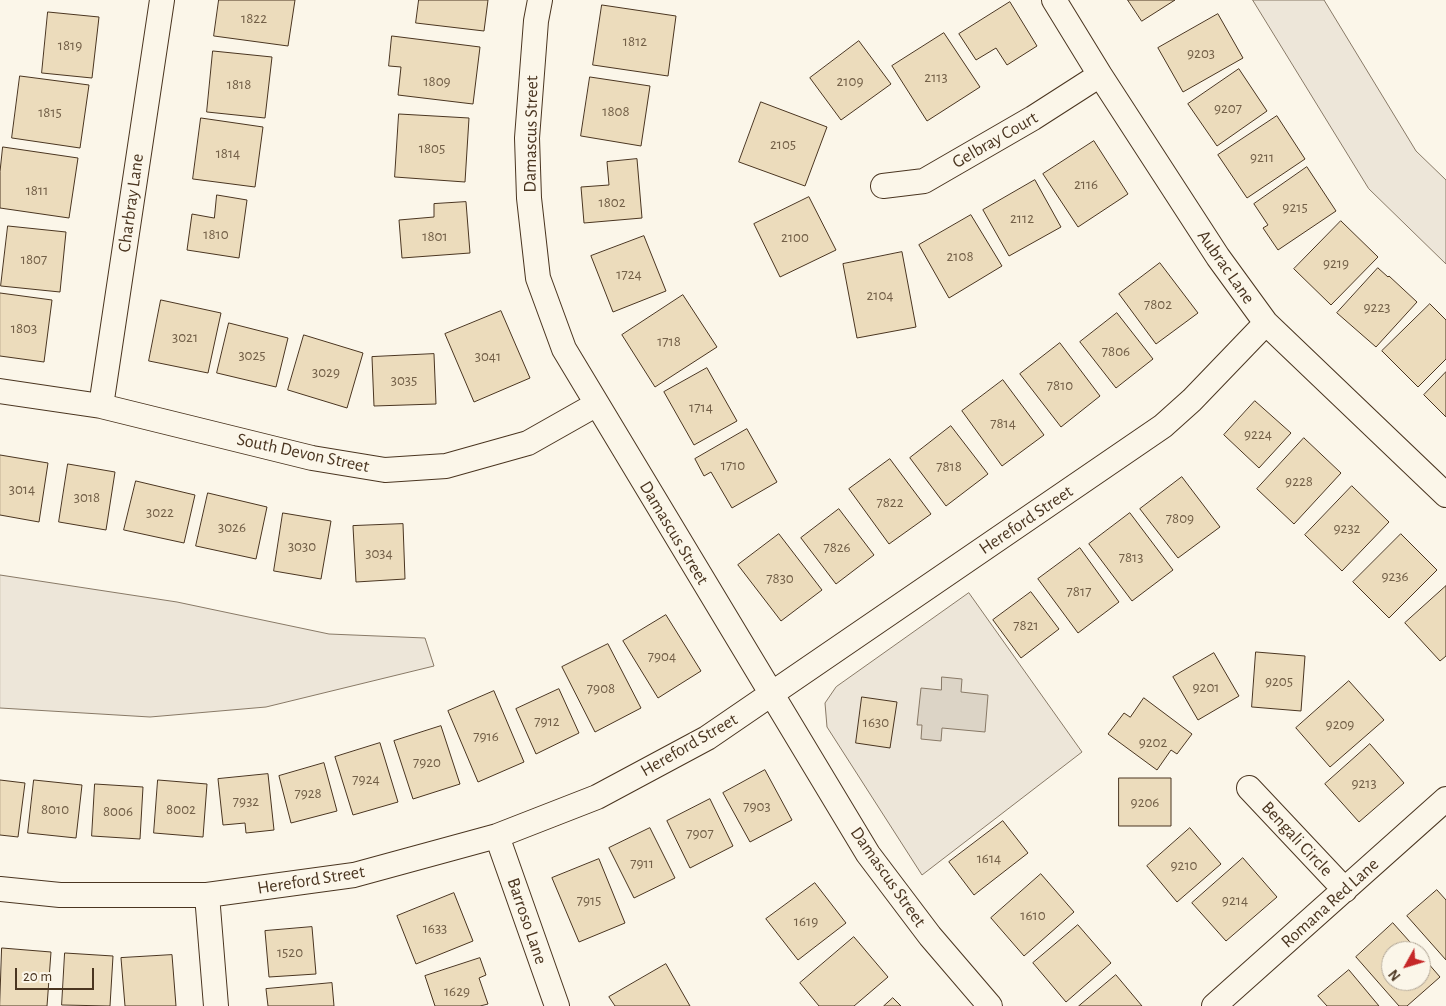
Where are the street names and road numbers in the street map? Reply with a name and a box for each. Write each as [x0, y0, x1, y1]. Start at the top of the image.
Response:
street label: Damascus Street [519, 75, 543, 193]
street label: Gelbray Court [948, 107, 1042, 173]
street label: Charbray Lane [113, 152, 149, 254]
street label: Aubrac Lane [1193, 226, 1259, 308]
street label: South Devon Street [235, 428, 371, 478]
street label: Damascus Street [635, 477, 713, 589]
street label: Hereford Street [975, 481, 1077, 559]
street label: Hereford Street [637, 708, 741, 782]
street label: Bengali Circle [1257, 797, 1337, 881]
street label: Damascus Street [846, 823, 930, 931]
street label: Romana Red Lane [1277, 853, 1383, 953]
street label: Hereford Street [256, 861, 366, 899]
street label: Barroso Lane [502, 875, 552, 967]

